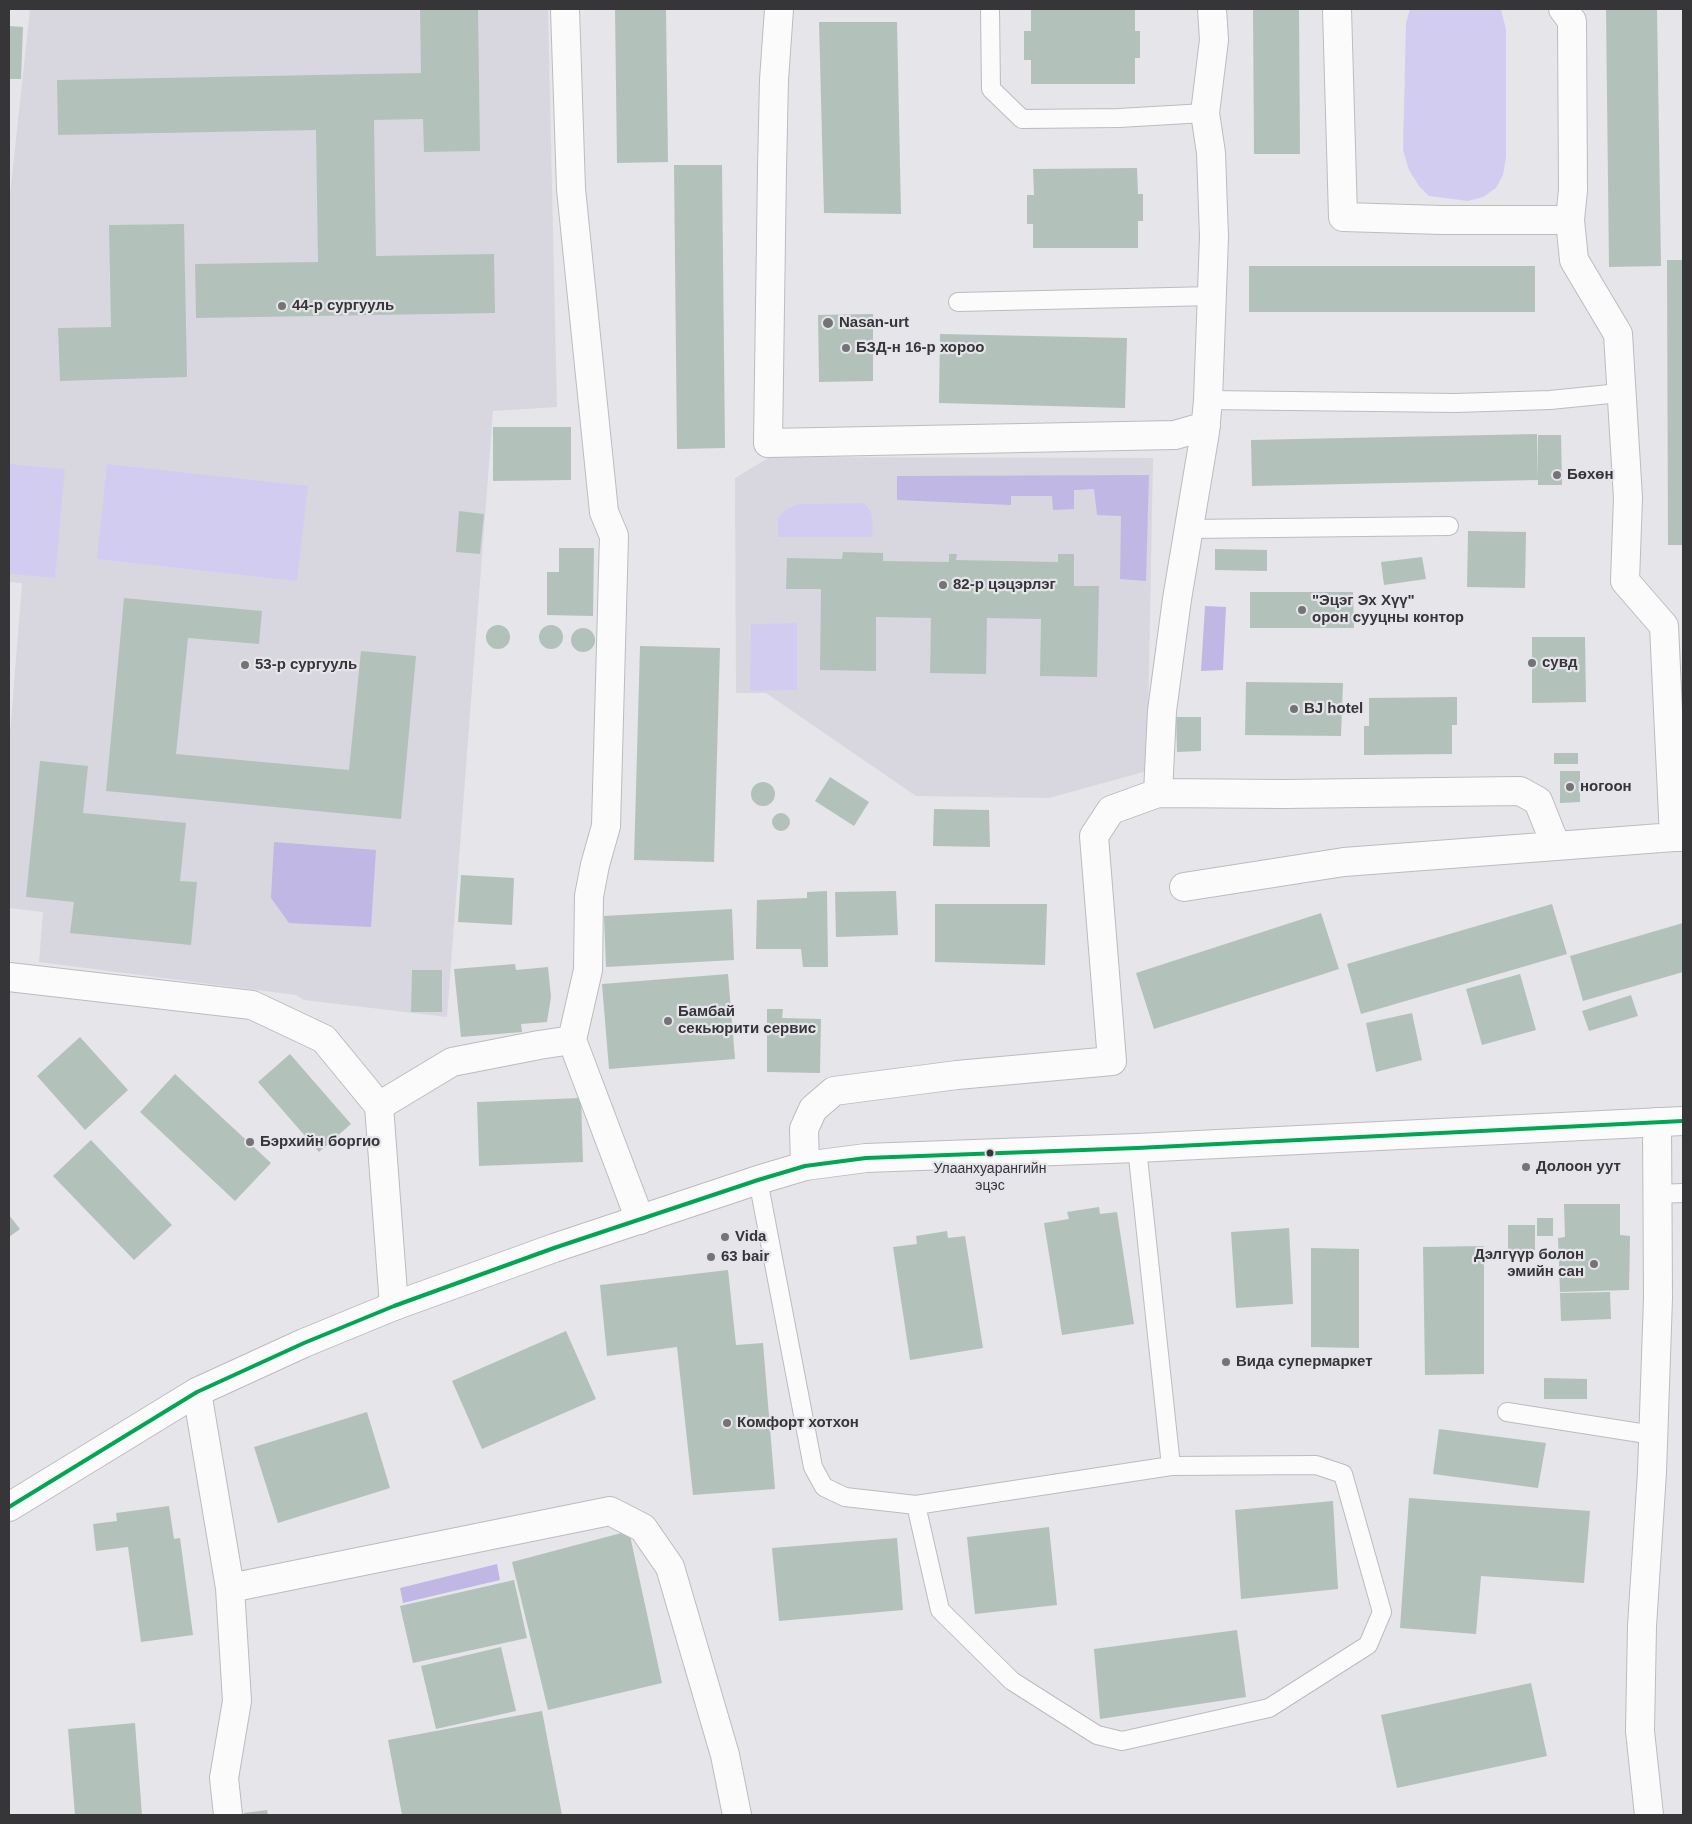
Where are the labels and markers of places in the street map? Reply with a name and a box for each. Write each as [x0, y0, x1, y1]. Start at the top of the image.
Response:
place label: 44-р сургууль [292, 297, 394, 315]
marker: 44-р сургууль [276, 300, 288, 312]
place label: Nasan-urt [839, 314, 909, 332]
marker: Nasan-urt [821, 316, 835, 330]
place label: БЗД-н 16-р хороо [856, 339, 985, 357]
marker: БЗД-н 16-р хороо [840, 342, 852, 354]
place label: Бөхөн [1567, 466, 1614, 484]
marker: Бөхөн [1551, 469, 1563, 481]
place label: 82-р цэцэрлэг [953, 576, 1056, 594]
marker: 82-р цэцэрлэг [937, 579, 949, 591]
place label: "Эцэг Эх Хүү" орон сууцны контор [1312, 592, 1464, 627]
marker: "Эцэг Эх Хүү" орон сууцны контор [1296, 604, 1308, 616]
place label: сувд [1542, 654, 1577, 672]
place label: 53-р сургууль [255, 656, 357, 674]
marker: сувд [1526, 657, 1538, 669]
marker: 53-р сургууль [239, 659, 251, 671]
place label: BJ hotel [1304, 700, 1363, 718]
marker: BJ hotel [1288, 703, 1300, 715]
place label: ногоон [1580, 778, 1632, 796]
marker: ногоон [1564, 781, 1576, 793]
place label: Бамбай секьюрити сервис [678, 1003, 816, 1038]
marker: Бамбай секьюрити сервис [662, 1015, 674, 1027]
place label: Бэрхийн боргио [260, 1133, 380, 1151]
marker: Бэрхийн боргио [244, 1136, 256, 1148]
marker: Улаанхуарангийн эцэс [985, 1148, 995, 1158]
place label: Долоон уут [1536, 1158, 1621, 1176]
place label: Улаанхуарангийн эцэс [934, 1161, 1046, 1194]
marker: Долоон уут [1520, 1161, 1532, 1173]
place label: Vida [735, 1228, 766, 1246]
marker: Vida [719, 1231, 731, 1243]
place label: Дэлгүүр болон эмийн сан [1474, 1246, 1584, 1281]
place label: 63 bair [721, 1248, 769, 1266]
marker: 63 bair [705, 1251, 717, 1263]
marker: Дэлгүүр болон эмийн сан [1588, 1258, 1600, 1270]
place label: Вида супермаркет [1236, 1353, 1373, 1371]
marker: Вида супермаркет [1220, 1356, 1232, 1368]
place label: Комфорт хотхон [737, 1414, 859, 1432]
marker: Комфорт хотхон [721, 1417, 733, 1429]

